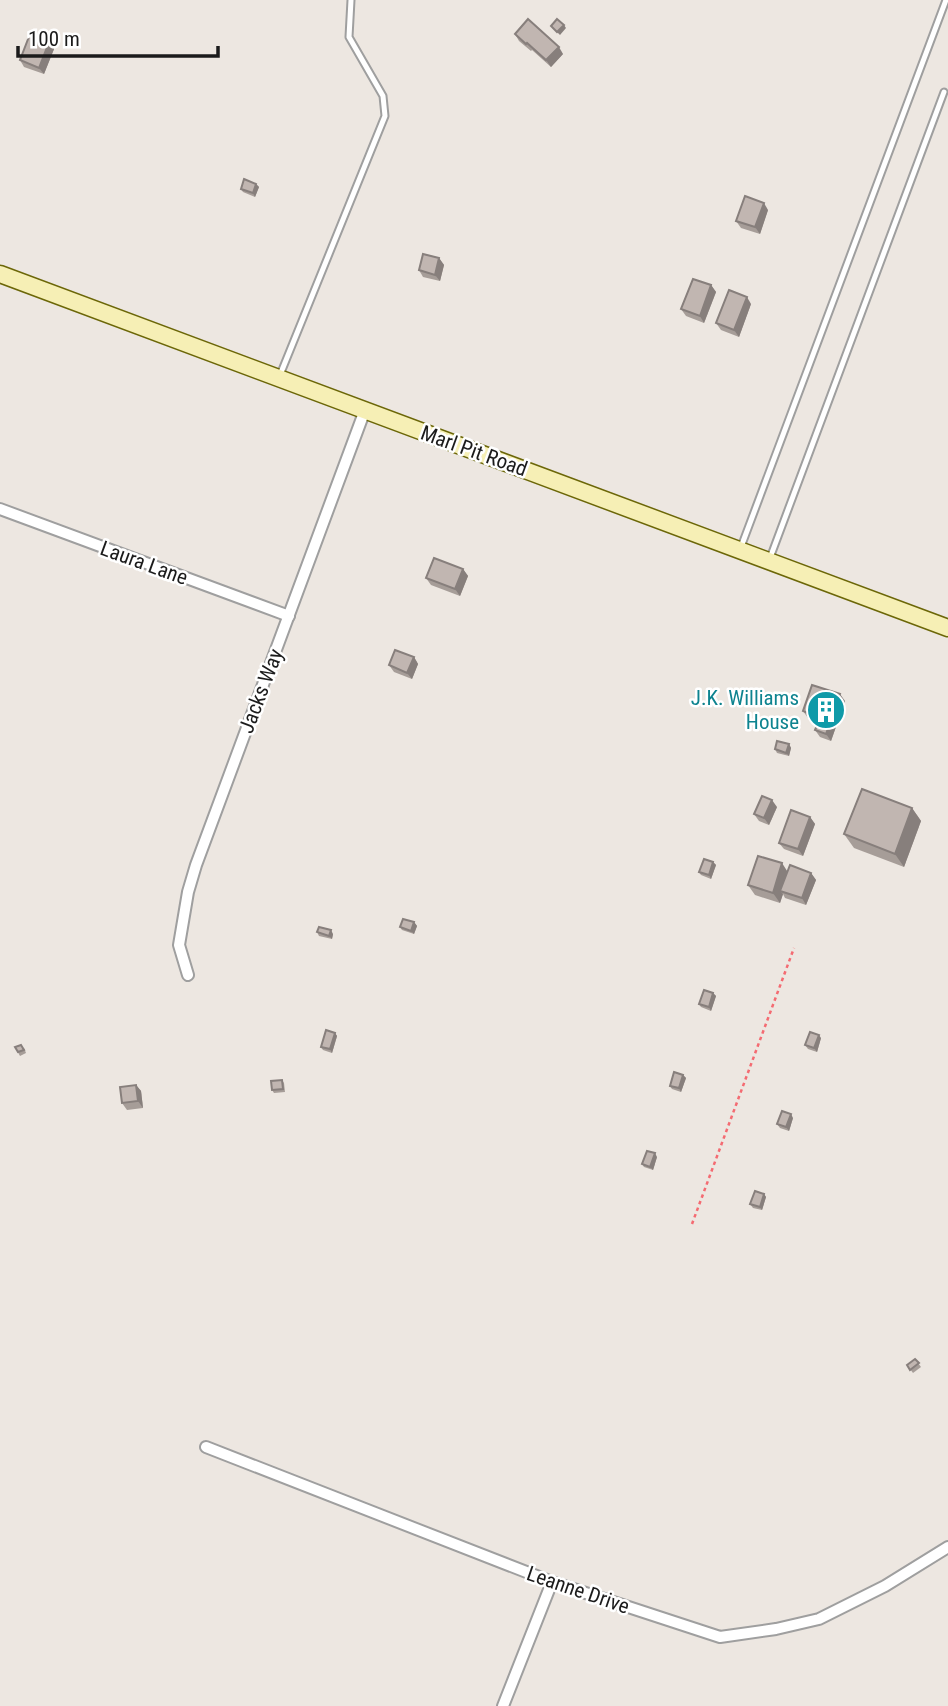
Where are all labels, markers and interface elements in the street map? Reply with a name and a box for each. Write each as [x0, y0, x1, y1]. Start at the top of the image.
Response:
scale bar [18, 14, 217, 58]
text: 100 m [28, 27, 80, 51]
street label: Marl Pit Road [417, 421, 531, 481]
street label: Laura Lane [97, 536, 191, 590]
street label: Jacks Way [234, 645, 288, 736]
place label: J.K. Williams House [691, 686, 799, 734]
building icon: J.K. Williams House [805, 689, 847, 731]
street label: Leanne Drive [524, 1561, 633, 1619]

